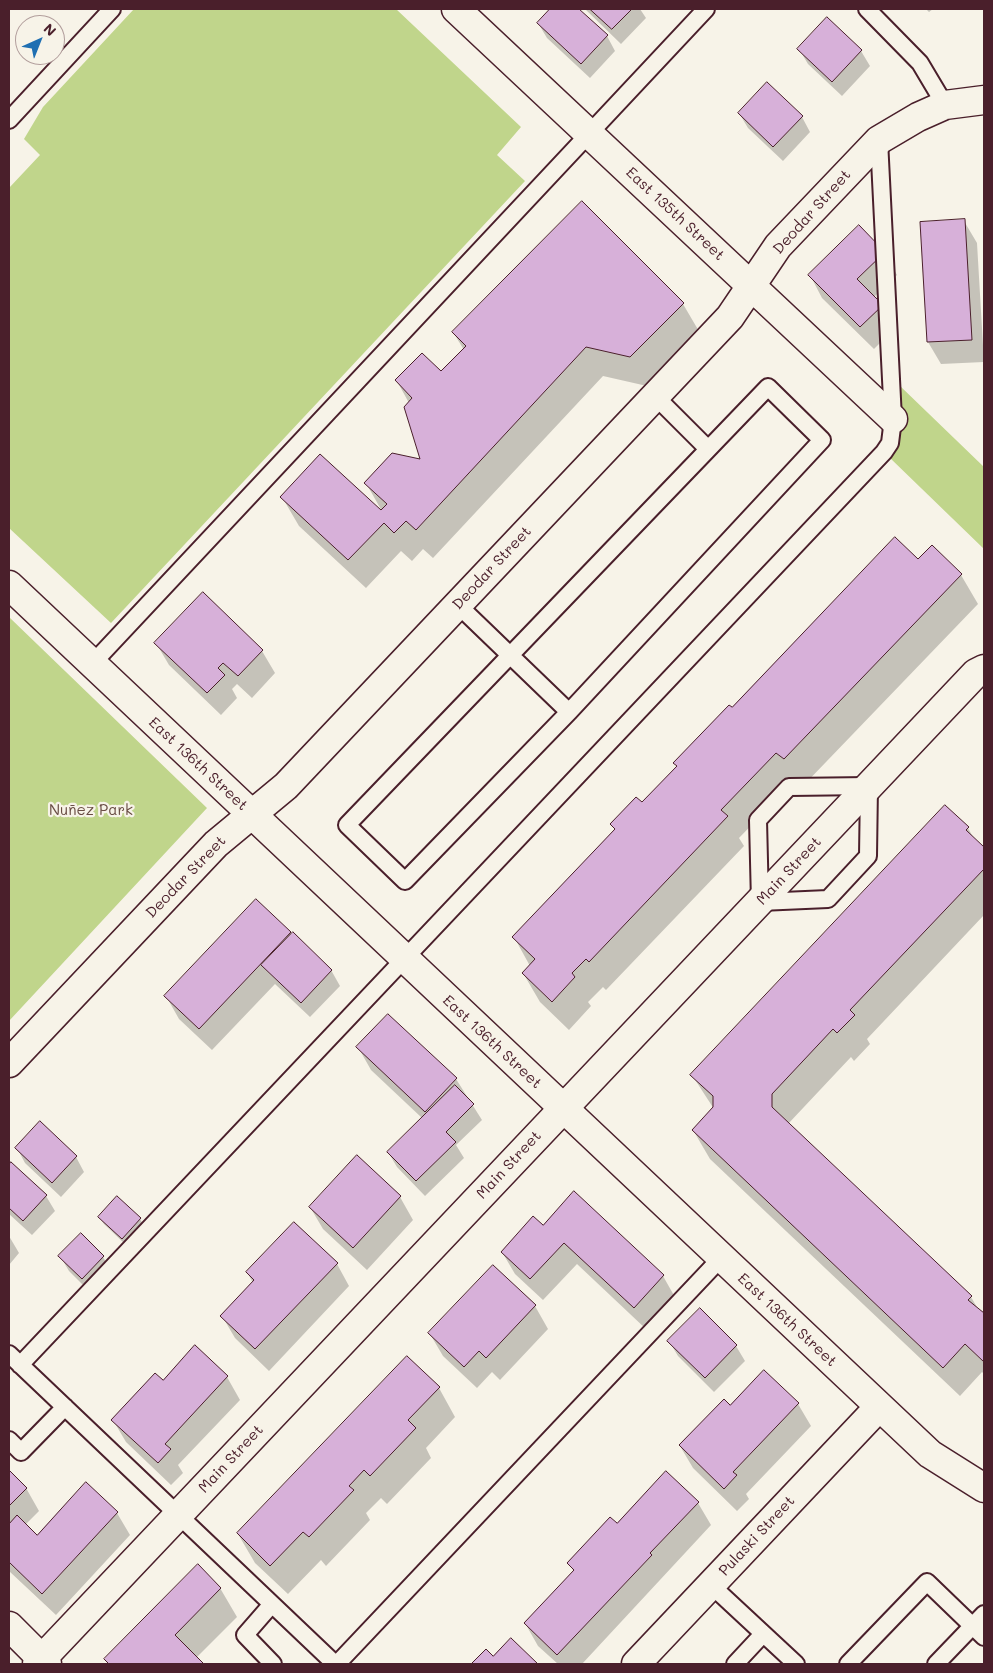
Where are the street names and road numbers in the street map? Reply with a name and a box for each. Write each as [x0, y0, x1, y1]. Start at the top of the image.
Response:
street label: East 135th Street [622, 164, 728, 264]
street label: Deodar Street [769, 166, 855, 258]
street label: Deodar Street [449, 523, 535, 613]
street label: East 136th Street [145, 714, 251, 814]
street label: Deodar Street [142, 832, 230, 922]
street label: Main Street [753, 833, 825, 909]
street label: East 136th Street [439, 992, 545, 1092]
street label: Main Street [473, 1127, 545, 1203]
street label: East 136th Street [734, 1270, 840, 1370]
street label: Main Street [195, 1421, 267, 1497]
street label: Pulaski Street [715, 1492, 799, 1580]

